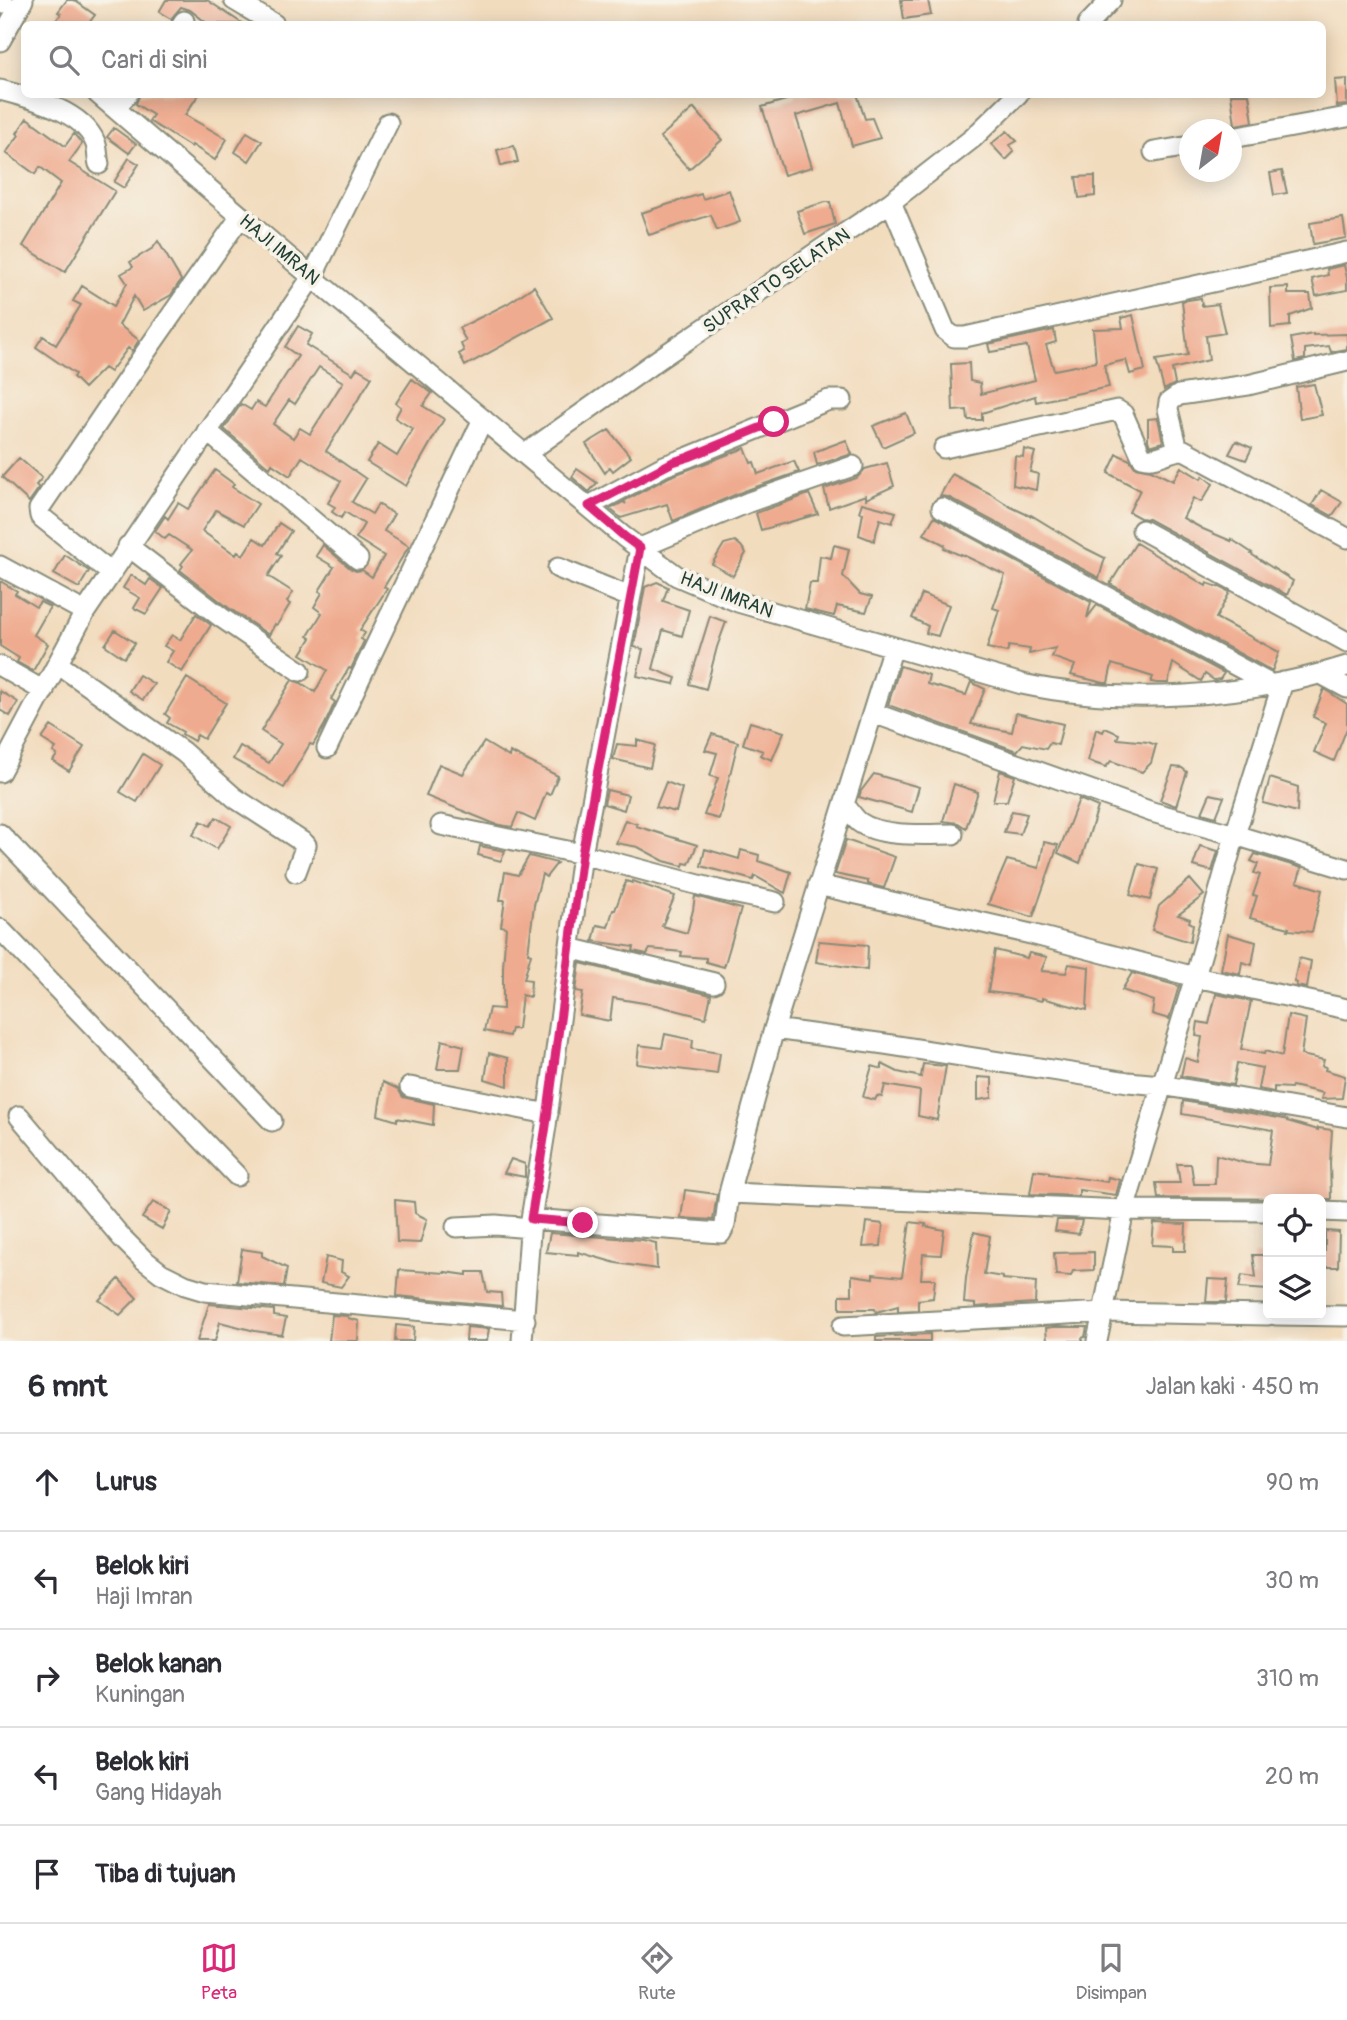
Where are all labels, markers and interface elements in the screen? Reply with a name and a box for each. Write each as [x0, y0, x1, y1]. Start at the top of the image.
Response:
search box [21, 21, 1326, 98]
icon: search [45, 41, 83, 79]
text: Cari di sini [101, 44, 207, 76]
north arrow [1179, 119, 1242, 182]
street label: HAJI IMRAN [234, 209, 325, 291]
street label: SUPRAPTO SELATAN [698, 223, 855, 339]
route start [758, 406, 789, 437]
street label: HAJI IMRAN [677, 566, 777, 624]
map controls [1263, 1194, 1326, 1320]
button: locate [1263, 1194, 1326, 1257]
route end [567, 1207, 598, 1238]
button: layers [1263, 1257, 1326, 1320]
text: 6 mnt [28, 1368, 107, 1405]
text: Jalan kaki · 450 m [1145, 1372, 1319, 1401]
icon: ahead [28, 1463, 66, 1501]
text: Lurus [95, 1466, 157, 1498]
text: 90 m [1266, 1468, 1319, 1497]
text: Belok kiri [95, 1550, 189, 1582]
icon: left [28, 1561, 66, 1599]
text: 30 m [1265, 1566, 1319, 1595]
text: Haji Imran [95, 1582, 193, 1611]
text: Belok kanan [95, 1648, 222, 1680]
icon: right [28, 1659, 66, 1697]
text: 310 m [1256, 1664, 1319, 1693]
text: Kuningan [95, 1680, 185, 1709]
text: Belok kiri [95, 1746, 189, 1778]
icon: left [28, 1757, 66, 1795]
text: 20 m [1265, 1762, 1319, 1791]
text: Gang Hidayah [95, 1778, 222, 1807]
icon: arrive [28, 1855, 66, 1893]
text: Tiba di tujuan [95, 1858, 236, 1890]
tab: Peta [200, 1939, 238, 2005]
tab: Rute [638, 1939, 676, 2005]
tab: Disimpan [1075, 1939, 1147, 2005]

